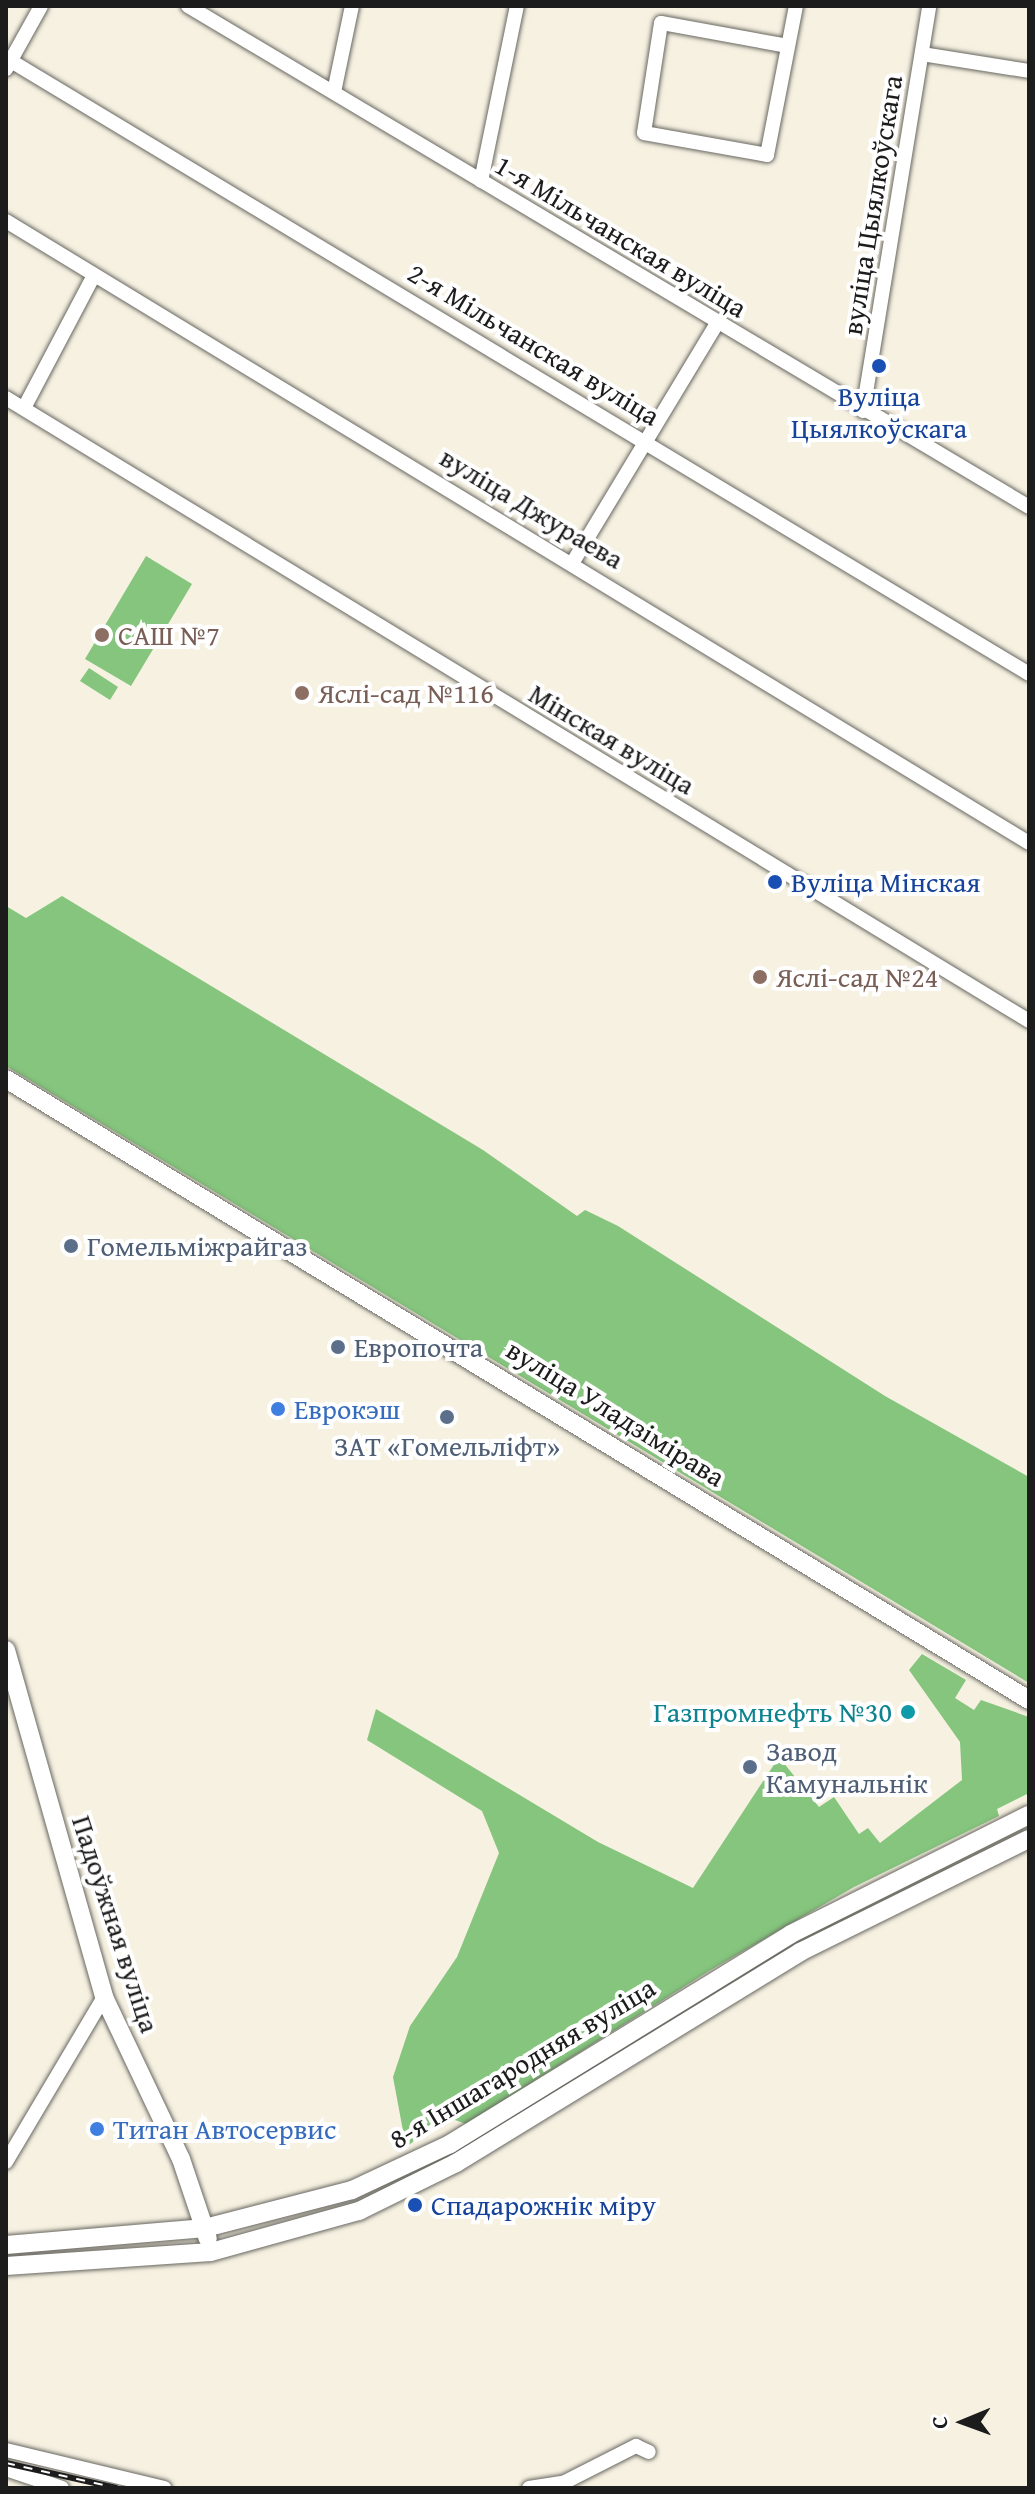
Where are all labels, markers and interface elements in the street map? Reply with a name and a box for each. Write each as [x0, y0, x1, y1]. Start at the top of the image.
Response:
street label: вуліца Цыялкоўскага [835, 73, 909, 337]
street label: 1-я Мільчанская вуліца [489, 148, 753, 324]
street label: 2-я Мільчанская вуліца [402, 256, 666, 432]
marker: Вуліца Цыялкоўскага [870, 357, 888, 375]
place label: Вуліца Цыялкоўскага [791, 379, 967, 445]
street label: вуліца Джураева [434, 440, 630, 576]
place label: САШ №7 [118, 618, 220, 652]
marker: САШ №7 [93, 626, 111, 644]
place label: Яслі-сад №116 [318, 676, 494, 710]
street label: Мінская вуліца [523, 676, 701, 802]
marker: Яслі-сад №116 [293, 684, 311, 702]
place label: Вуліца Мінская [791, 865, 980, 899]
marker: Вуліца Мінская [766, 873, 784, 891]
place label: Яслі-сад №24 [776, 960, 938, 994]
marker: Яслі-сад №24 [751, 968, 769, 986]
place label: Гомельміжрайгаз [87, 1229, 307, 1263]
marker: Гомельміжрайгаз [62, 1237, 80, 1255]
place label: Европочта [354, 1330, 483, 1364]
street label: вуліца Уладзімірава [501, 1332, 731, 1494]
marker: Европочта [329, 1338, 347, 1356]
place label: Еврокэш [294, 1392, 400, 1426]
marker: Еврокэш [269, 1400, 287, 1418]
marker: ЗАТ «Гомельліфт» [438, 1408, 456, 1426]
place label: ЗАТ «Гомельліфт» [334, 1429, 560, 1463]
place label: Газпромнефть №30 [653, 1695, 892, 1729]
marker: Газпромнефть №30 [899, 1703, 917, 1721]
place label: Завод Камунальнік [766, 1734, 928, 1800]
marker: Завод Камунальнік [741, 1758, 759, 1776]
street label: Падоўжная вуліца [65, 1811, 167, 2037]
street label: 8-я Іншагародняя вуліца [383, 1970, 661, 2156]
place label: Титан Автосервис [113, 2112, 336, 2146]
marker: Титан Автосервис [88, 2120, 106, 2138]
place label: Спадарожнік міру [431, 2188, 656, 2222]
marker: Спадарожнік міру [406, 2196, 424, 2214]
north arrow [923, 2382, 1003, 2462]
text: С [923, 2416, 955, 2429]

